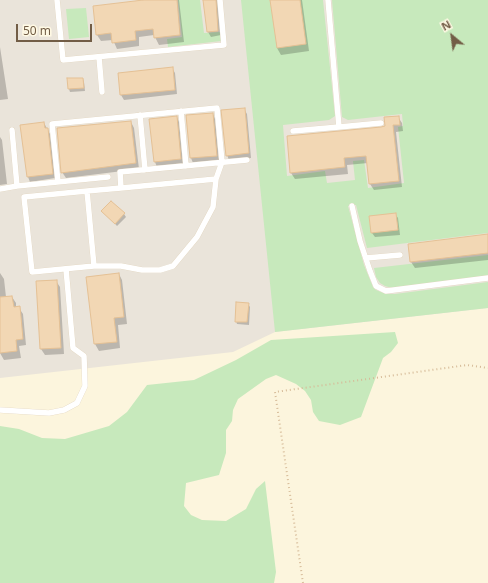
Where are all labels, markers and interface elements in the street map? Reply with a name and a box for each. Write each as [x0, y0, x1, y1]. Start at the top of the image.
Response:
scale bar [18, 16, 94, 42]
north arrow [432, 16, 472, 56]
text: N [438, 16, 453, 34]
text: 50 m [23, 22, 51, 39]

